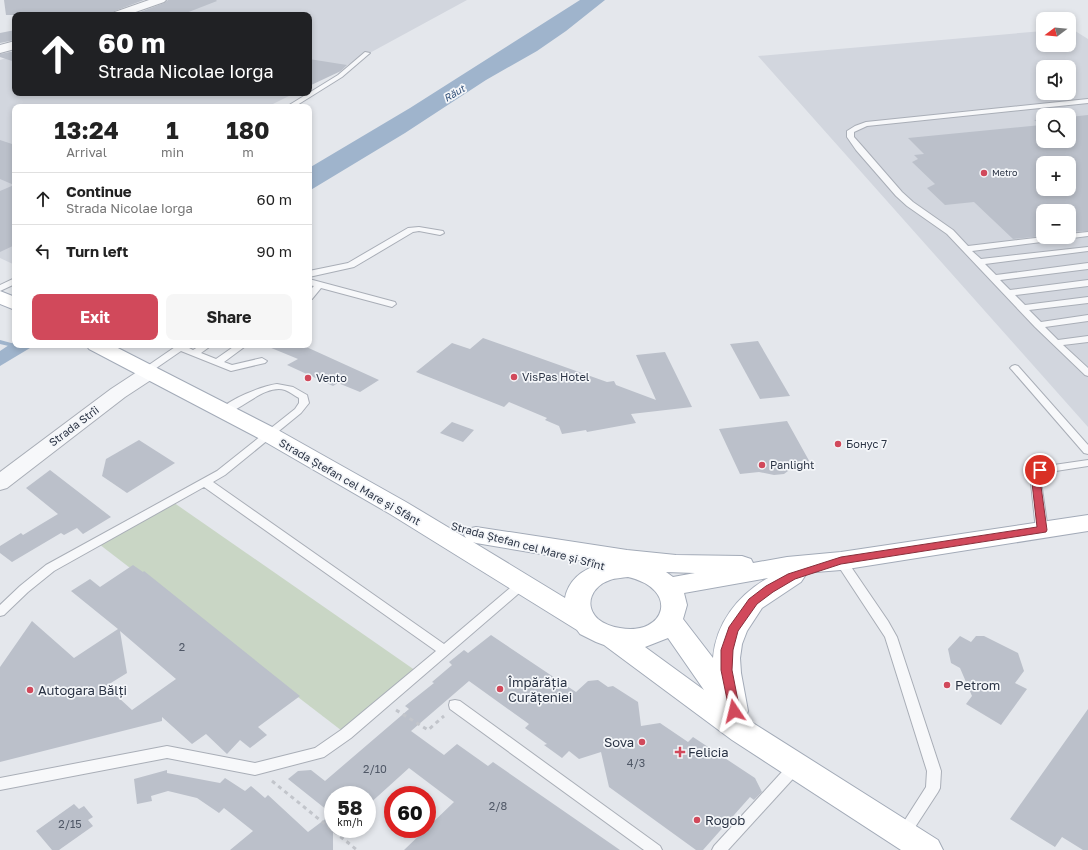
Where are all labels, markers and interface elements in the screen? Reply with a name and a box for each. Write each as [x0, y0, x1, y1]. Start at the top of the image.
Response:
north arrow [1036, 12, 1076, 52]
map controls [1036, 12, 1076, 244]
text: 60 m [98, 26, 165, 59]
icon: ahead [32, 28, 84, 80]
text: Strada Nicolae Iorga [98, 60, 274, 82]
button: sound [1036, 60, 1076, 100]
water label: Răut [441, 82, 468, 104]
button: search [1036, 108, 1076, 148]
text: 13:24 [54, 115, 119, 144]
text: 1 [166, 115, 179, 144]
text: 180 [226, 115, 270, 144]
text: Arrival [66, 144, 107, 160]
text: min [161, 144, 184, 160]
text: m [242, 144, 254, 160]
button: + [1036, 156, 1076, 196]
place label: Metro [992, 167, 1017, 178]
marker: Metro [979, 168, 989, 178]
text: Continue [66, 182, 132, 200]
icon: ahead [32, 188, 54, 210]
text: 60 m [257, 190, 292, 208]
text: Strada Nicolae Iorga [66, 200, 193, 216]
button: − [1036, 204, 1076, 244]
icon: left [32, 240, 54, 262]
text: Turn left [66, 242, 128, 260]
text: 90 m [257, 242, 292, 260]
button: Exit [32, 294, 158, 340]
button: Share [166, 294, 292, 340]
place label: VisPas Hotel [522, 370, 590, 383]
place label: Vento [316, 371, 347, 384]
marker: VisPas Hotel [509, 372, 519, 382]
marker: Vento [303, 373, 313, 383]
street label: Strada Strîi [46, 403, 101, 449]
street label: Strada Ștefan cel Mare și Sfânt [277, 436, 423, 528]
place label: Бонус 7 [846, 437, 887, 450]
marker: Бонус 7 [833, 439, 843, 449]
pin [1023, 453, 1057, 487]
place label: Panlight [770, 458, 814, 471]
icon: arrive [1029, 459, 1051, 481]
marker: Panlight [757, 460, 767, 470]
street label: Strada Ștefan cel Mare și Sfînt [449, 519, 607, 573]
house number: 2 [179, 640, 185, 653]
place label: Împărăția Curățeniei [507, 674, 572, 705]
place label: Petrom [955, 677, 1000, 693]
marker: Petrom [942, 680, 952, 690]
place label: Autogara Bălți [38, 682, 127, 698]
marker: Împărăția Curățeniei [495, 684, 505, 694]
marker: Autogara Bălți [25, 685, 35, 695]
position arrow [713, 690, 755, 732]
place label: Sova [604, 734, 634, 750]
marker: Sova [637, 737, 647, 747]
place label: Felicia [688, 744, 729, 760]
marker: Felicia [675, 747, 685, 757]
house number: 4/3 [627, 756, 645, 769]
house number: 2/10 [363, 762, 387, 775]
speed limit sign: 60 [384, 786, 436, 838]
text: 58 [337, 795, 362, 819]
house number: 2/8 [489, 799, 507, 812]
place label: Rogob [705, 812, 745, 828]
marker: Rogob [692, 815, 702, 825]
text: km/h [337, 816, 363, 828]
house number: 2/15 [58, 817, 82, 830]

